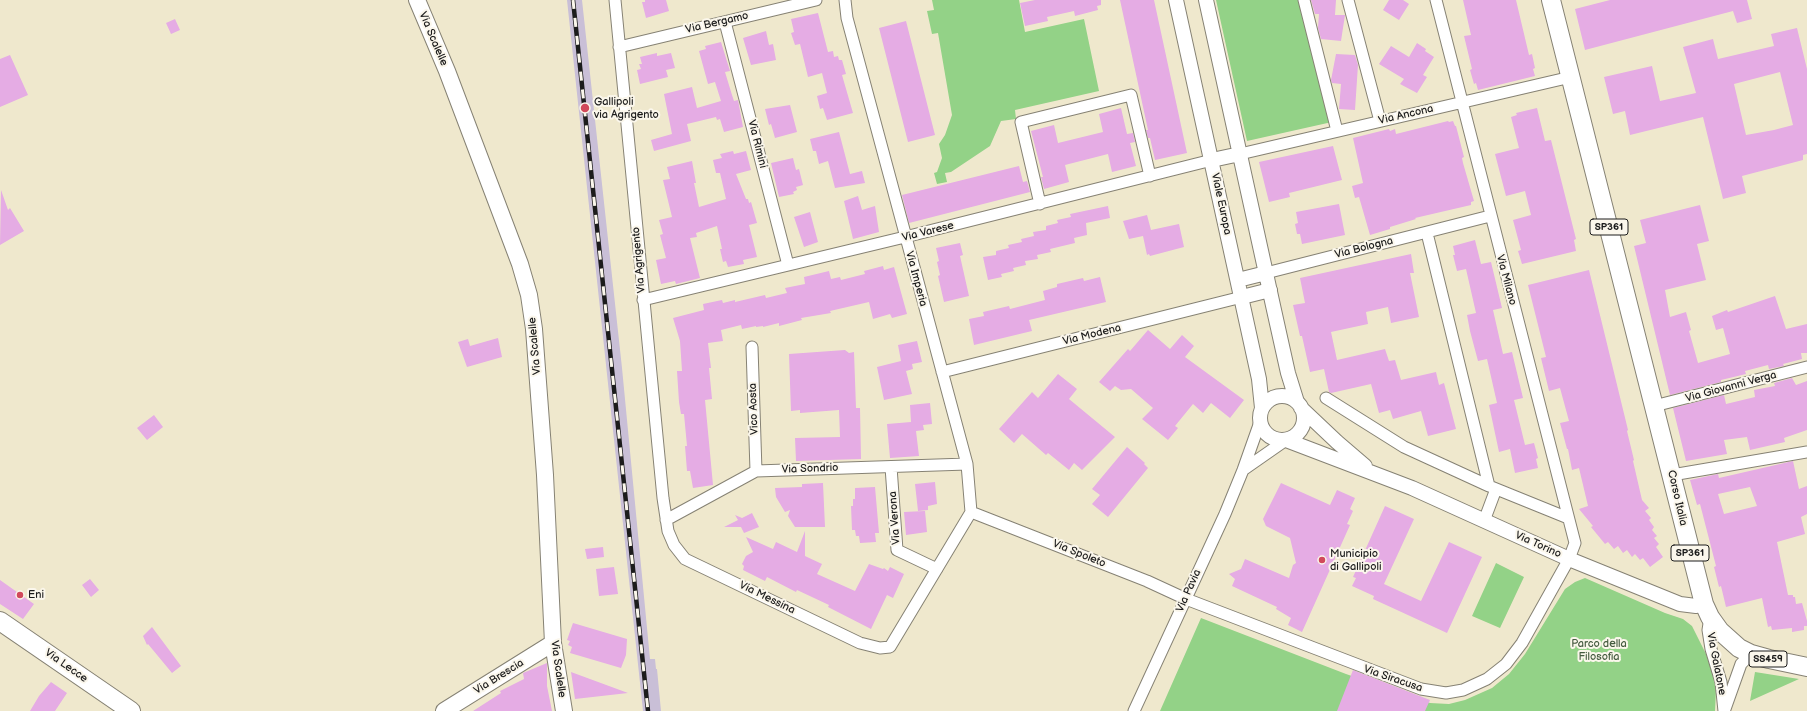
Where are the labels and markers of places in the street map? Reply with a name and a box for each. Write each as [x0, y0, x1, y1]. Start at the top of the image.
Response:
place label: Gallipoli via Agrigento [594, 95, 659, 121]
marker: Gallipoli via Agrigento [579, 102, 591, 114]
place label: Municipio di Gallipoli [1330, 547, 1381, 573]
marker: Municipio di Gallipoli [1317, 555, 1327, 565]
place label: Eni [28, 588, 44, 602]
marker: Eni [15, 590, 25, 600]

